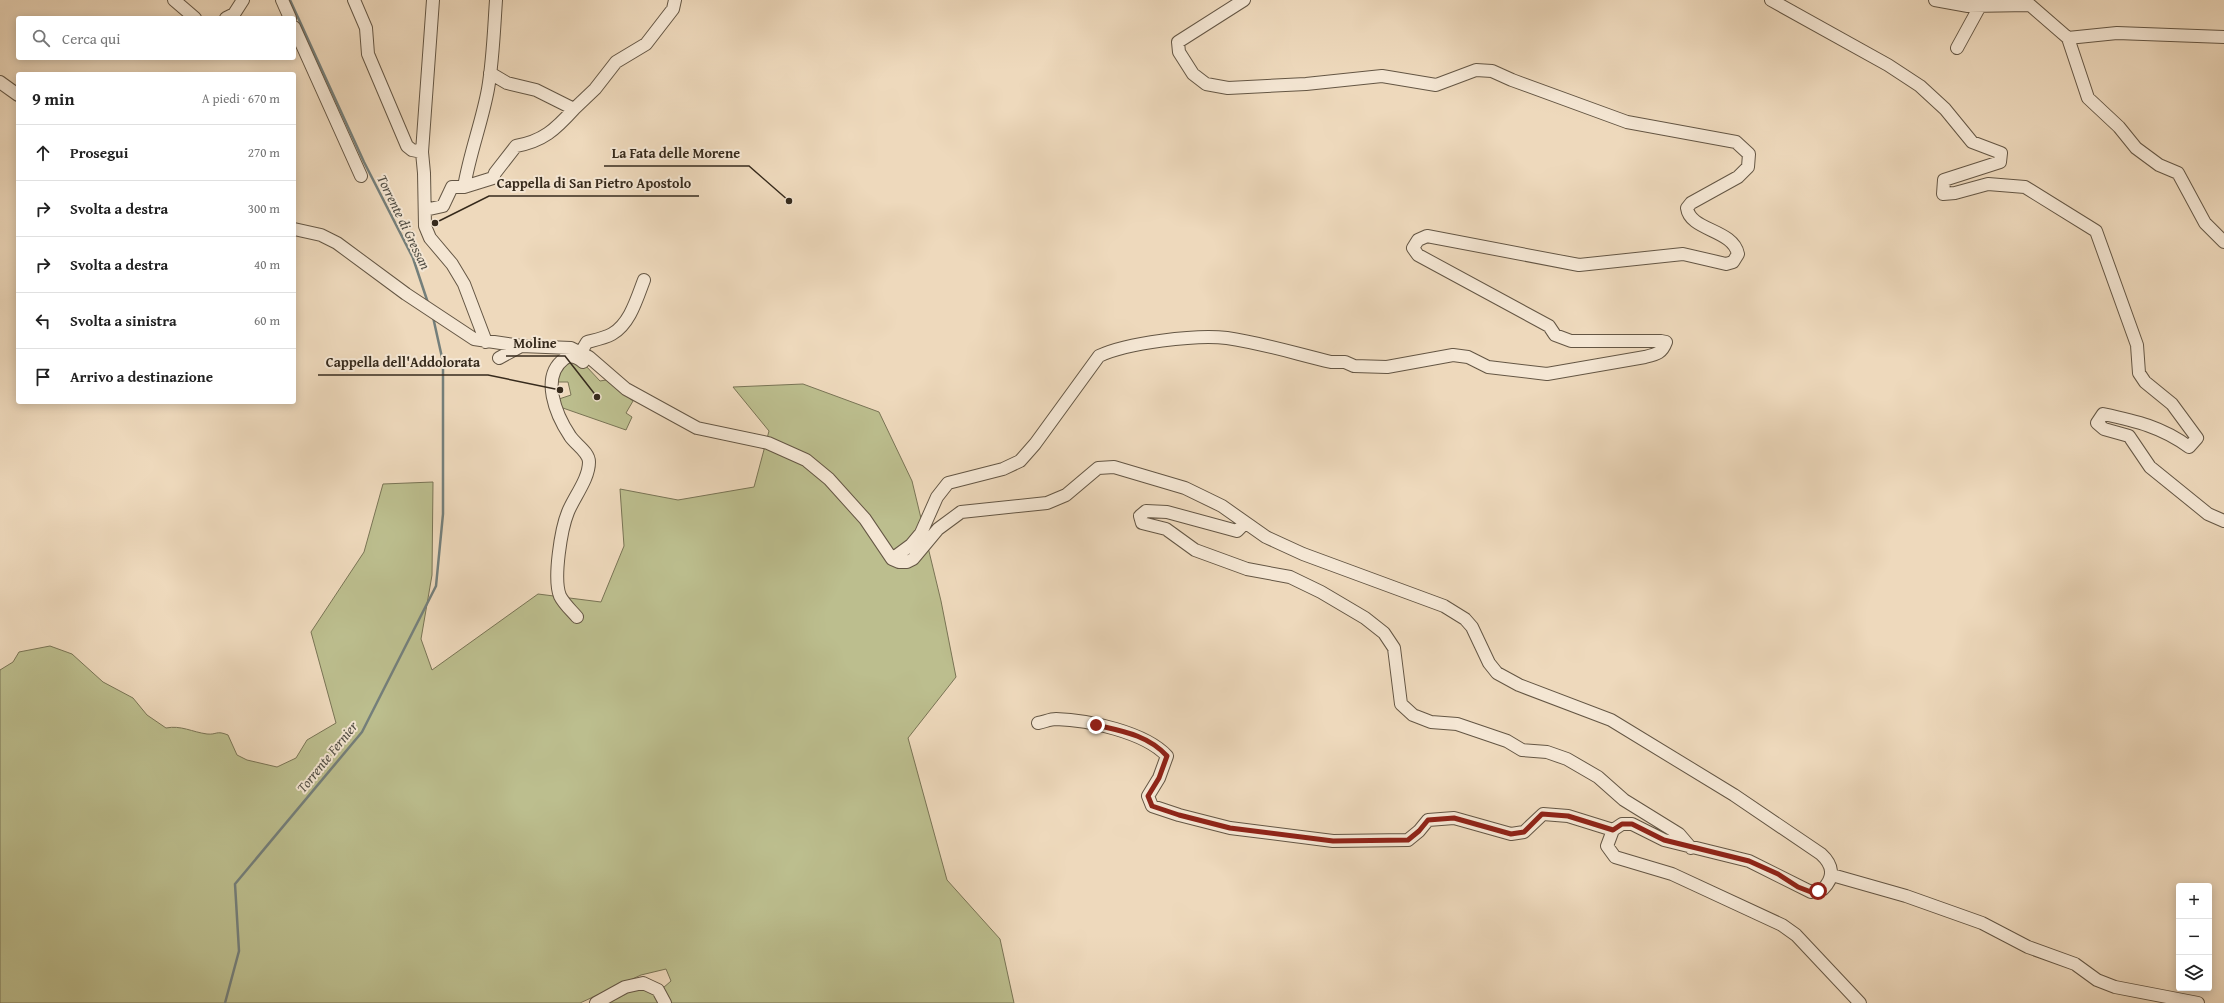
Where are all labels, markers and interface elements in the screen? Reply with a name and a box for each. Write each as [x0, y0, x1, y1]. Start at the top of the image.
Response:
search box [16, 16, 296, 60]
icon: search [30, 27, 52, 49]
text: Cerca qui [62, 28, 120, 49]
text: 9 min [32, 86, 74, 111]
text: A piedi · 670 m [202, 89, 280, 108]
callout: La Fata delle Morene [604, 140, 749, 166]
icon: ahead [32, 142, 54, 164]
text: Prosegui [70, 142, 128, 163]
text: 270 m [248, 143, 280, 162]
text: La Fata delle Morene [612, 143, 740, 163]
callout: Cappella di San Pietro Apostolo [489, 170, 699, 196]
water label: Torrente di Gressan [372, 171, 436, 273]
text: Cappella di San Pietro Apostolo [497, 173, 692, 193]
icon: right [32, 198, 54, 220]
text: Svolta a destra [70, 198, 168, 219]
text: 300 m [248, 199, 280, 218]
icon: right [32, 254, 54, 276]
text: Svolta a destra [70, 254, 168, 275]
text: 40 m [254, 255, 280, 274]
icon: left [32, 310, 54, 332]
text: Svolta a sinistra [70, 310, 177, 331]
text: 60 m [254, 311, 280, 330]
callout: Moline [506, 330, 565, 356]
text: Moline [513, 333, 557, 353]
callout: Cappella dell'Addolorata [318, 349, 488, 375]
text: Cappella dell'Addolorata [326, 352, 481, 372]
icon: arrive [32, 366, 54, 388]
text: Arrivo a destinazione [70, 366, 213, 387]
water label: Torrente Fernier [292, 716, 363, 797]
route end [1087, 716, 1105, 734]
route start [1809, 882, 1827, 900]
map controls [2176, 883, 2212, 991]
button: + [2176, 883, 2212, 919]
button: − [2176, 919, 2212, 955]
button: layers [2176, 955, 2212, 991]

